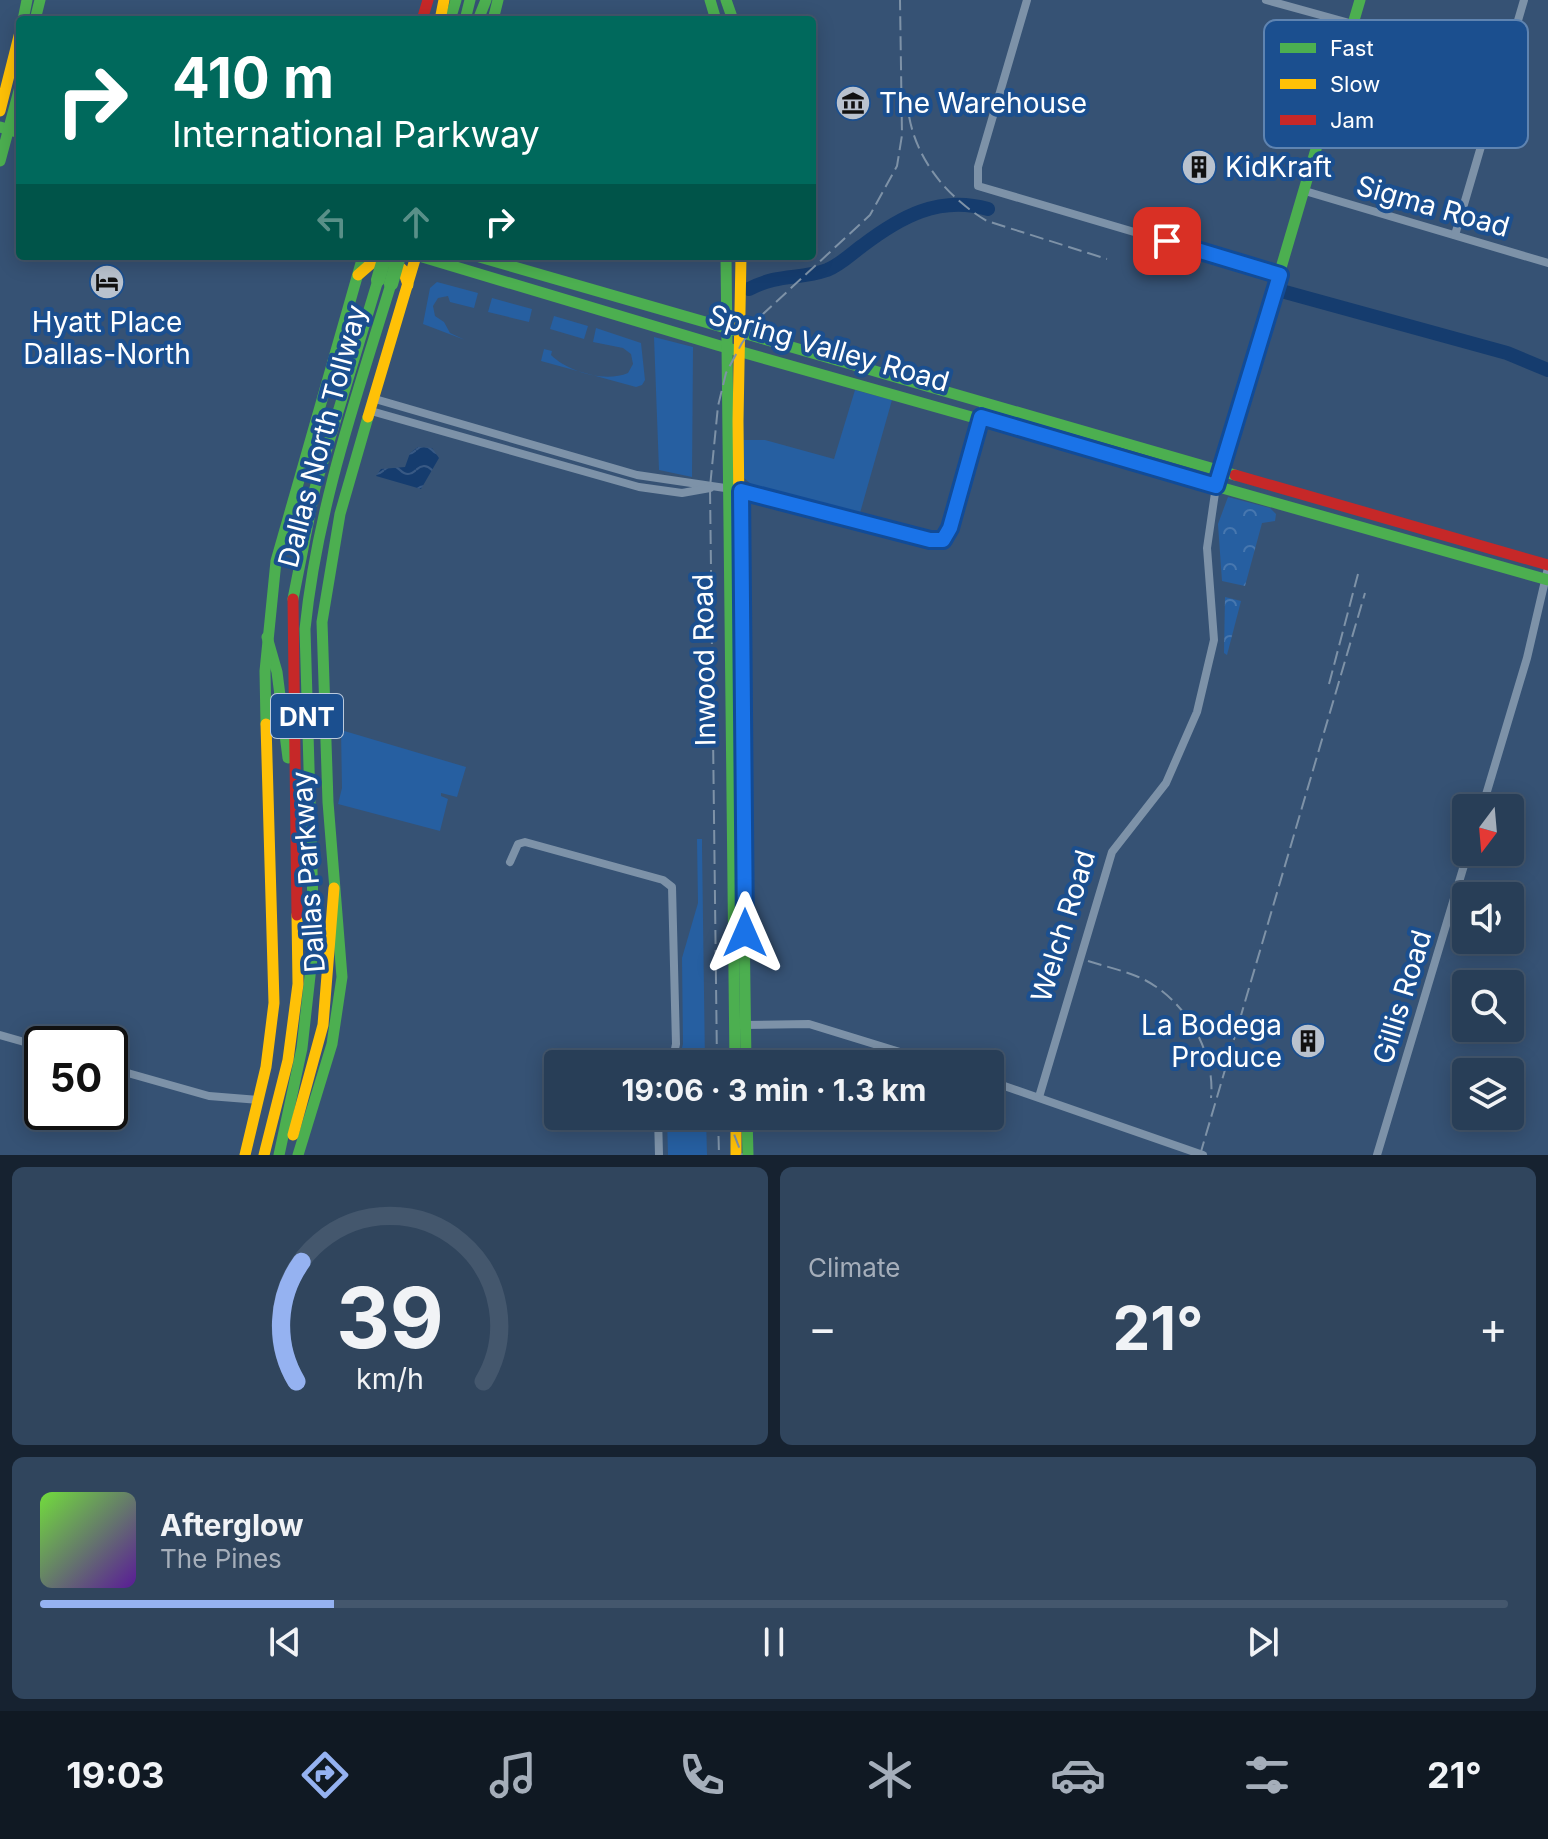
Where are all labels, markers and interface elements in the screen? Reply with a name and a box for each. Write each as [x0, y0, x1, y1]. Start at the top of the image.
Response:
legend [1264, 20, 1528, 148]
text: Fast [1330, 35, 1374, 61]
text: 410 m [172, 44, 334, 112]
icon: right [40, 48, 144, 152]
text: Slow [1330, 71, 1380, 97]
museum icon: The Warehouse [834, 84, 872, 122]
place label: The Warehouse [879, 86, 1087, 120]
text: Jam [1330, 107, 1374, 133]
text: International Parkway [172, 112, 540, 156]
building icon: KidKraft [1180, 148, 1218, 186]
place label: KidKraft [1225, 150, 1332, 184]
street label: Sigma Road [1353, 168, 1513, 244]
icon: left [310, 200, 354, 244]
icon: ahead [394, 200, 438, 244]
icon: right [478, 200, 522, 244]
pin [1133, 207, 1201, 275]
icon: arrive [1145, 219, 1189, 263]
hotel icon: Hyatt Place Dallas-North [88, 263, 126, 301]
street label: Spring Valley Road [705, 297, 953, 399]
street label: Dallas North Tollway [271, 301, 373, 571]
place label: Hyatt Place Dallas-North [23, 305, 191, 371]
street label: Inwood Road [685, 573, 723, 747]
road number: DNT [271, 694, 343, 738]
street label: Dallas Parkway [284, 770, 332, 974]
north arrow [1452, 794, 1524, 866]
map controls [1452, 794, 1524, 1130]
street label: Welch Road [1024, 846, 1102, 1006]
button: sound [1452, 882, 1524, 954]
position arrow [703, 891, 787, 975]
street label: Gillis Road [1366, 926, 1438, 1068]
button: search [1452, 970, 1524, 1042]
place label: La Bodega Produce [1141, 1008, 1282, 1074]
building icon: La Bodega Produce [1289, 1022, 1327, 1060]
speed limit sign: 50 [24, 1026, 128, 1130]
button: layers [1452, 1058, 1524, 1130]
text: 19:06 · 3 min · 1.3 km [622, 1072, 926, 1108]
text: Climate [808, 1252, 900, 1283]
text: 39 [336, 1267, 444, 1368]
text: 21° [1112, 1292, 1204, 1364]
text: − [808, 1301, 837, 1355]
text: + [1479, 1301, 1508, 1355]
text: km/h [356, 1361, 424, 1396]
text: Afterglow [160, 1507, 304, 1543]
text: The Pines [160, 1543, 282, 1574]
icon: previous [263, 1620, 307, 1664]
icon: pause [752, 1620, 796, 1664]
icon: next [1241, 1620, 1285, 1664]
icon: directions [297, 1747, 353, 1803]
icon: music [485, 1747, 541, 1803]
icon: phone [674, 1747, 730, 1803]
icon: climate [862, 1747, 918, 1803]
icon: car [1050, 1747, 1106, 1803]
icon: filters [1239, 1747, 1295, 1803]
text: 19:03 [66, 1753, 165, 1797]
text: 21° [1427, 1753, 1482, 1797]

